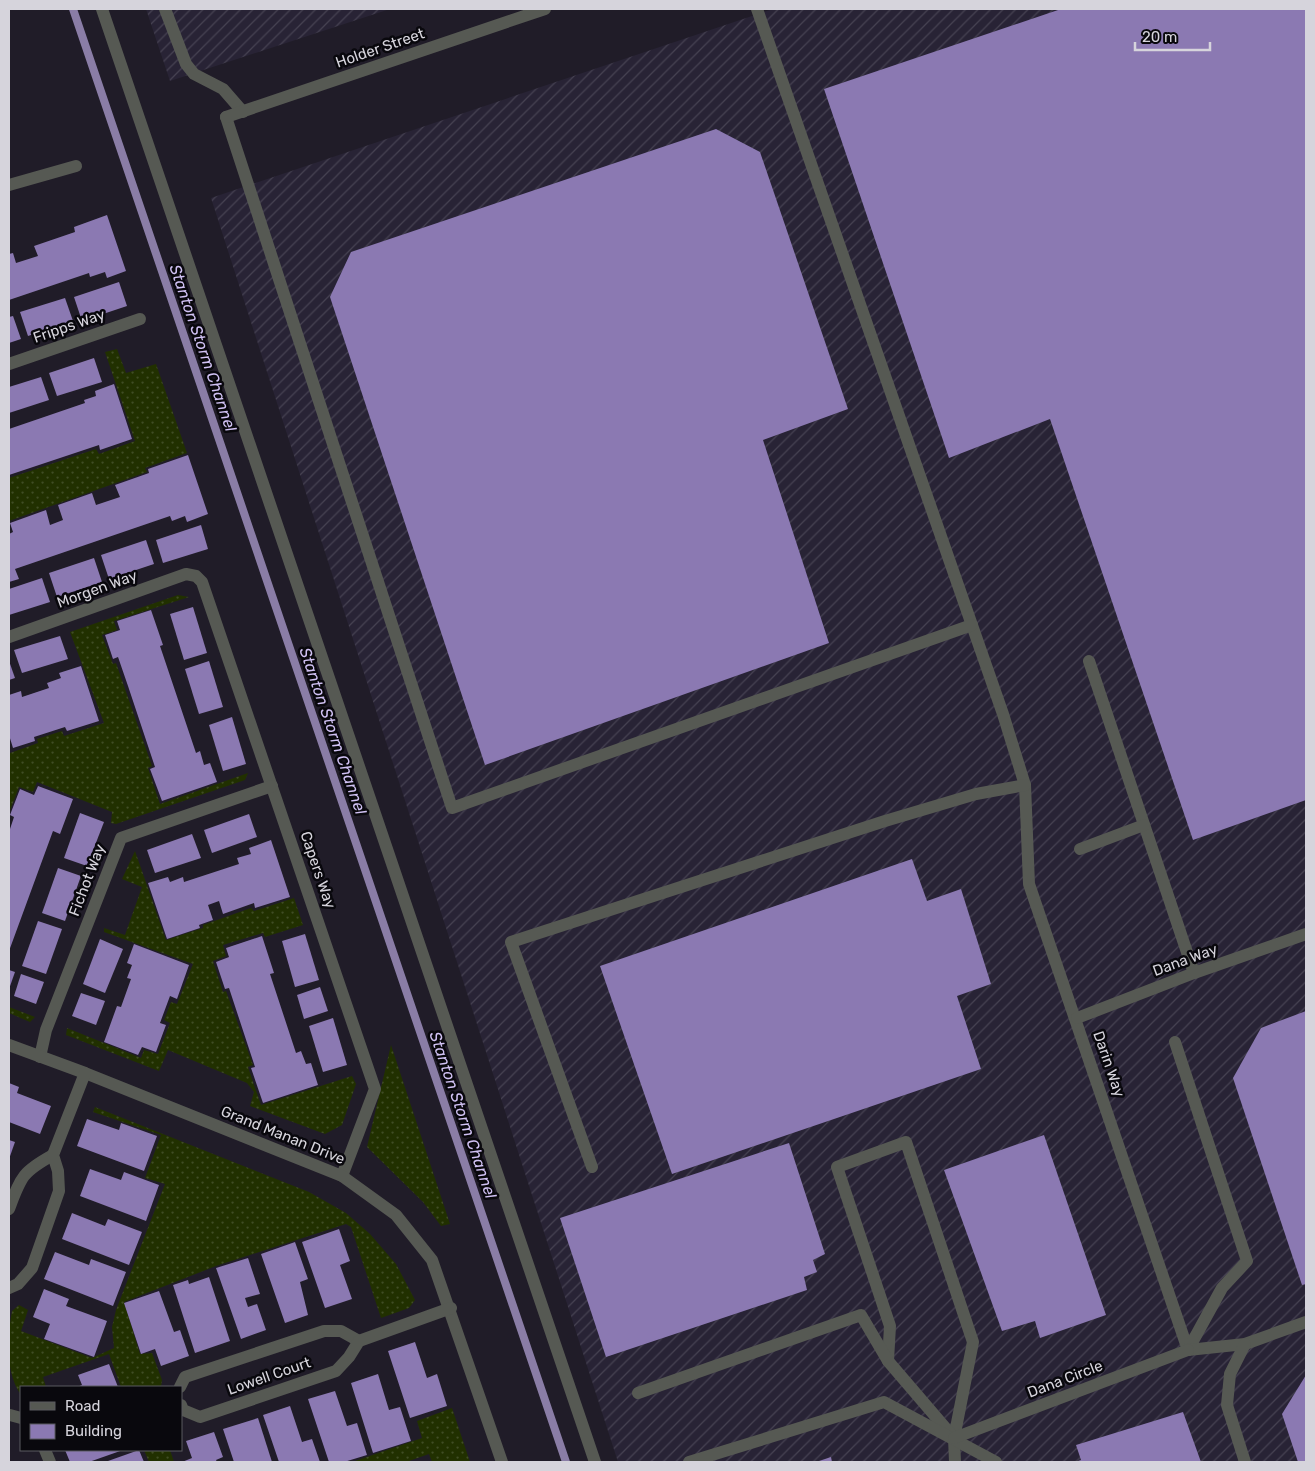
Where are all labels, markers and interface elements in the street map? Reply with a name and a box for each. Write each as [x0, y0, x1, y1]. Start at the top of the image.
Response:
scale bar [1135, 20, 1210, 52]
street label: Holder Street [333, 24, 427, 72]
text: 20 m [1142, 28, 1177, 46]
water label: Stanton Storm Channel [165, 262, 241, 435]
street label: Fripps Way [31, 305, 107, 347]
street label: Morgen Way [54, 566, 140, 612]
water label: Stanton Storm Channel [295, 645, 371, 818]
street label: Capers Way [296, 829, 340, 911]
street label: Fichot Way [65, 841, 109, 919]
street label: Dana Way [1150, 940, 1220, 980]
water label: Stanton Storm Channel [425, 1029, 501, 1202]
street label: Darin Way [1089, 1029, 1129, 1099]
street label: Grand Manan Drive [218, 1102, 348, 1168]
street label: Lowell Court [225, 1353, 313, 1399]
street label: Dana Circle [1025, 1356, 1105, 1402]
legend [20, 1386, 182, 1451]
text: Road [65, 1397, 101, 1415]
text: Building [65, 1422, 122, 1440]

